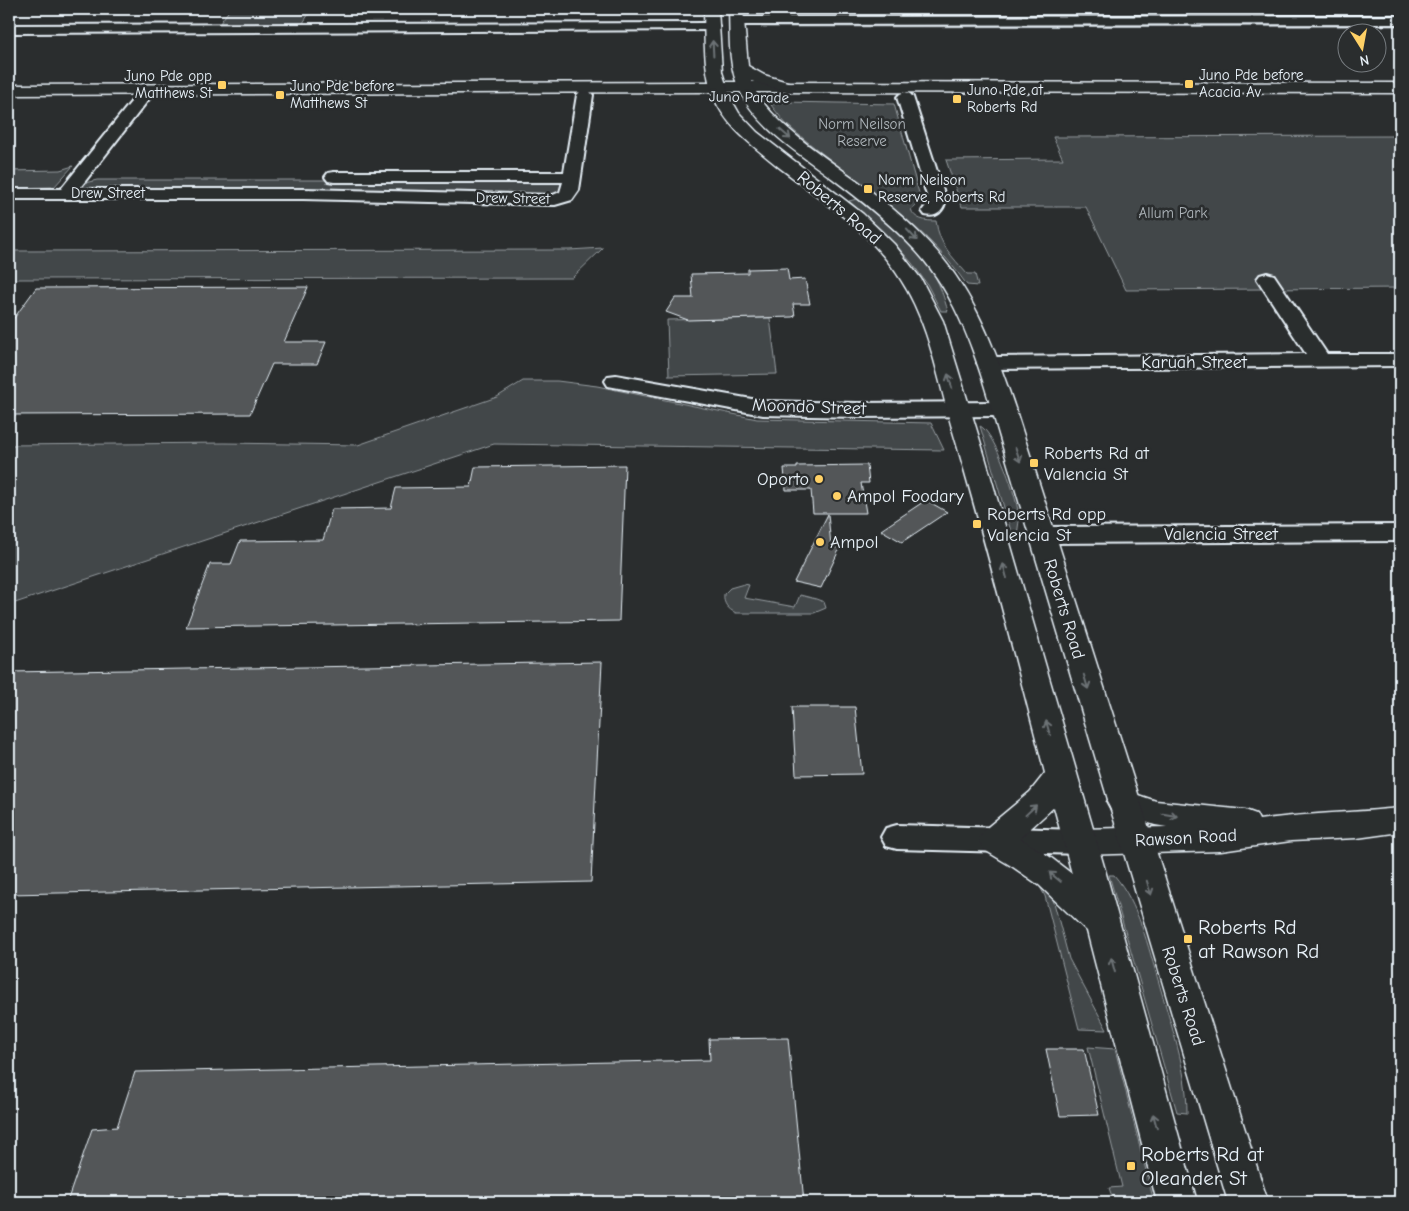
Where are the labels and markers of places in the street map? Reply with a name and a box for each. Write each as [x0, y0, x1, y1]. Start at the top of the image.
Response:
place label: Juno Pde before Acacia Av [1199, 66, 1304, 101]
place label: Juno Pde opp Matthews St [124, 67, 213, 102]
place label: Juno Pde before Matthews St [290, 77, 395, 112]
marker: Juno Pde before Acacia Av [1183, 78, 1195, 90]
marker: Juno Pde opp Matthews St [216, 79, 228, 91]
place label: Juno Pde at Roberts Rd [967, 81, 1044, 116]
marker: Juno Pde before Matthews St [274, 89, 286, 101]
marker: Juno Pde at Roberts Rd [951, 93, 963, 105]
place label: Norm Neilson Reserve, Roberts Rd [878, 171, 1005, 206]
marker: Norm Neilson Reserve, Roberts Rd [862, 183, 874, 195]
place label: Roberts Rd at Valencia St [1044, 443, 1150, 485]
marker: Roberts Rd at Valencia St [1028, 457, 1040, 469]
place label: Oporto [757, 469, 809, 490]
marker: Oporto [813, 473, 825, 485]
place label: Ampol Foodary [847, 486, 965, 507]
marker: Ampol Foodary [831, 490, 843, 502]
place label: Roberts Rd opp Valencia St [987, 504, 1106, 546]
marker: Roberts Rd opp Valencia St [971, 518, 983, 530]
place label: Ampol [830, 532, 878, 553]
marker: Ampol [814, 536, 826, 548]
place label: Roberts Rd at Rawson Rd [1198, 915, 1319, 963]
marker: Roberts Rd at Rawson Rd [1182, 933, 1194, 945]
place label: Roberts Rd at Oleander St [1141, 1142, 1264, 1190]
marker: Roberts Rd at Oleander St [1125, 1160, 1137, 1172]

